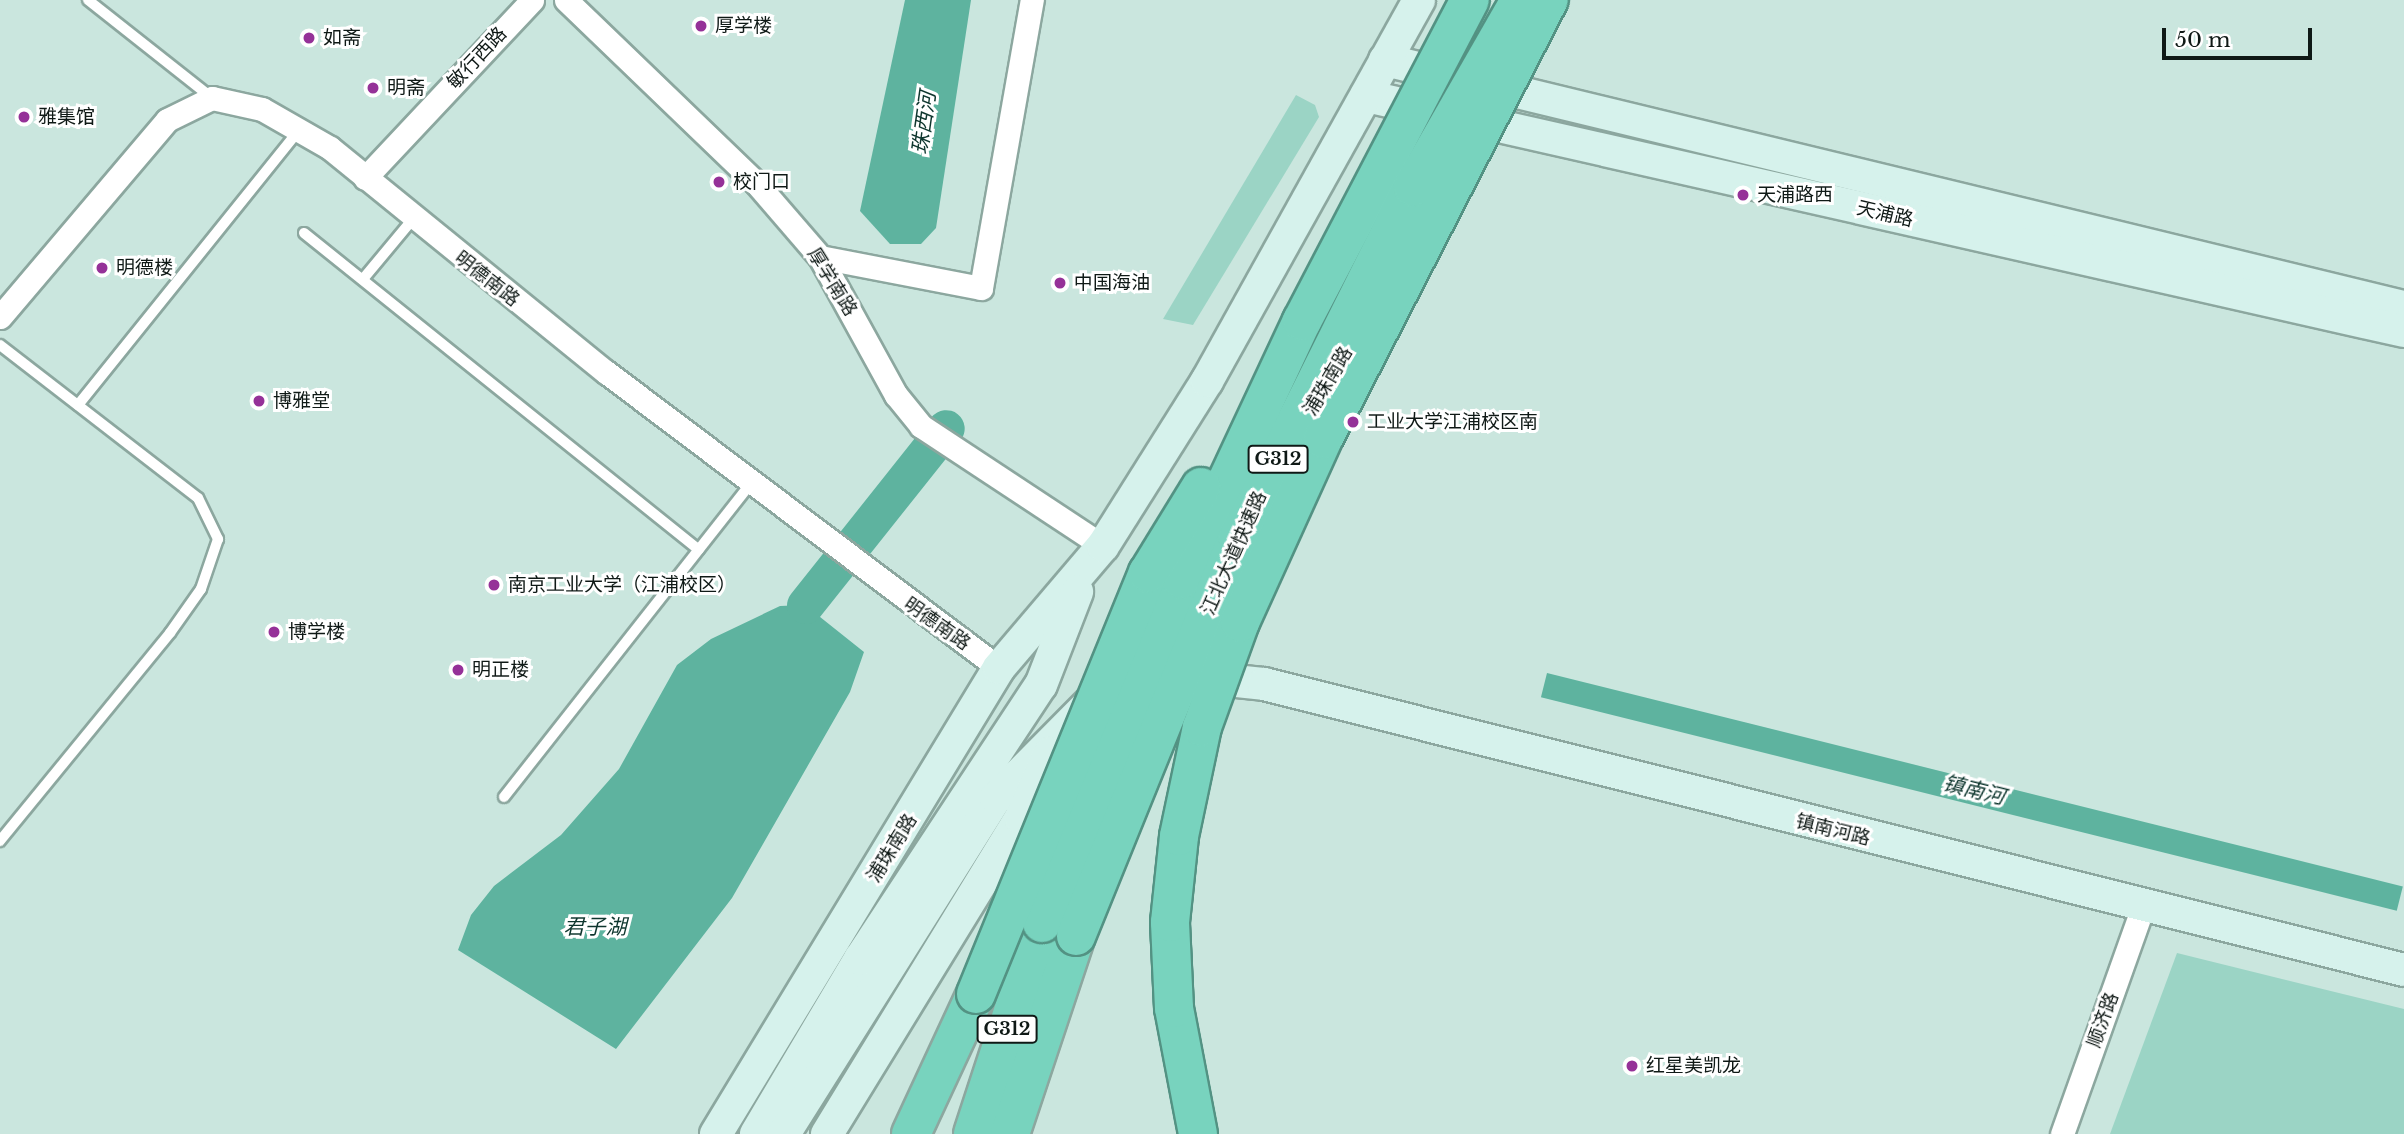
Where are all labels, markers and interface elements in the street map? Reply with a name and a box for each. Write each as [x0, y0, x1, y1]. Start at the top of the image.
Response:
scale bar [2166, 14, 2316, 58]
place label: 厚学楼 [715, 15, 772, 37]
marker: 厚学楼 [693, 18, 709, 34]
street label: 敏行西路 [443, 22, 511, 94]
place label: 如斋 [323, 27, 361, 49]
text: 50 m [2175, 27, 2230, 53]
marker: 如斋 [301, 30, 317, 46]
place label: 明斋 [387, 77, 425, 99]
marker: 明斋 [365, 80, 381, 96]
water label: 珠西河 [907, 90, 941, 156]
place label: 雅集馆 [38, 106, 95, 128]
marker: 雅集馆 [16, 109, 32, 125]
place label: 校门口 [733, 171, 790, 193]
marker: 校门口 [711, 174, 727, 190]
place label: 天浦路西 [1757, 184, 1833, 206]
marker: 天浦路西 [1735, 187, 1751, 203]
street label: 天浦路 [1855, 196, 1915, 232]
street label: 厚学南路 [802, 244, 862, 320]
street label: 明德南路 [450, 247, 524, 311]
place label: 明德楼 [116, 257, 173, 279]
marker: 明德楼 [94, 260, 110, 276]
place label: 中国海油 [1074, 272, 1150, 294]
marker: 中国海油 [1052, 275, 1068, 291]
street label: 浦珠南路 [1299, 343, 1357, 419]
place label: 博雅堂 [273, 390, 330, 412]
marker: 博雅堂 [251, 393, 267, 409]
place label: 工业大学江浦校区南 [1367, 411, 1538, 433]
marker: 工业大学江浦校区南 [1345, 414, 1361, 430]
road number: G312 [1246, 444, 1310, 474]
street label: 江北大道快速路 [1197, 488, 1271, 618]
place label: 南京工业大学（江浦校区） [508, 574, 736, 596]
marker: 南京工业大学（江浦校区） [486, 577, 502, 593]
street label: 明德南路 [899, 593, 975, 655]
place label: 博学楼 [288, 621, 345, 643]
marker: 博学楼 [266, 624, 282, 640]
place label: 明正楼 [472, 659, 529, 681]
marker: 明正楼 [450, 662, 466, 678]
water label: 镇南河 [1940, 770, 2008, 810]
street label: 浦珠南路 [862, 810, 922, 886]
street label: 镇南河路 [1793, 810, 1873, 850]
water label: 君子湖 [564, 914, 626, 940]
street label: 顺济路 [2083, 989, 2123, 1051]
road number: G312 [976, 1014, 1038, 1044]
place label: 红星美凯龙 [1646, 1055, 1741, 1077]
marker: 红星美凯龙 [1624, 1058, 1640, 1074]

